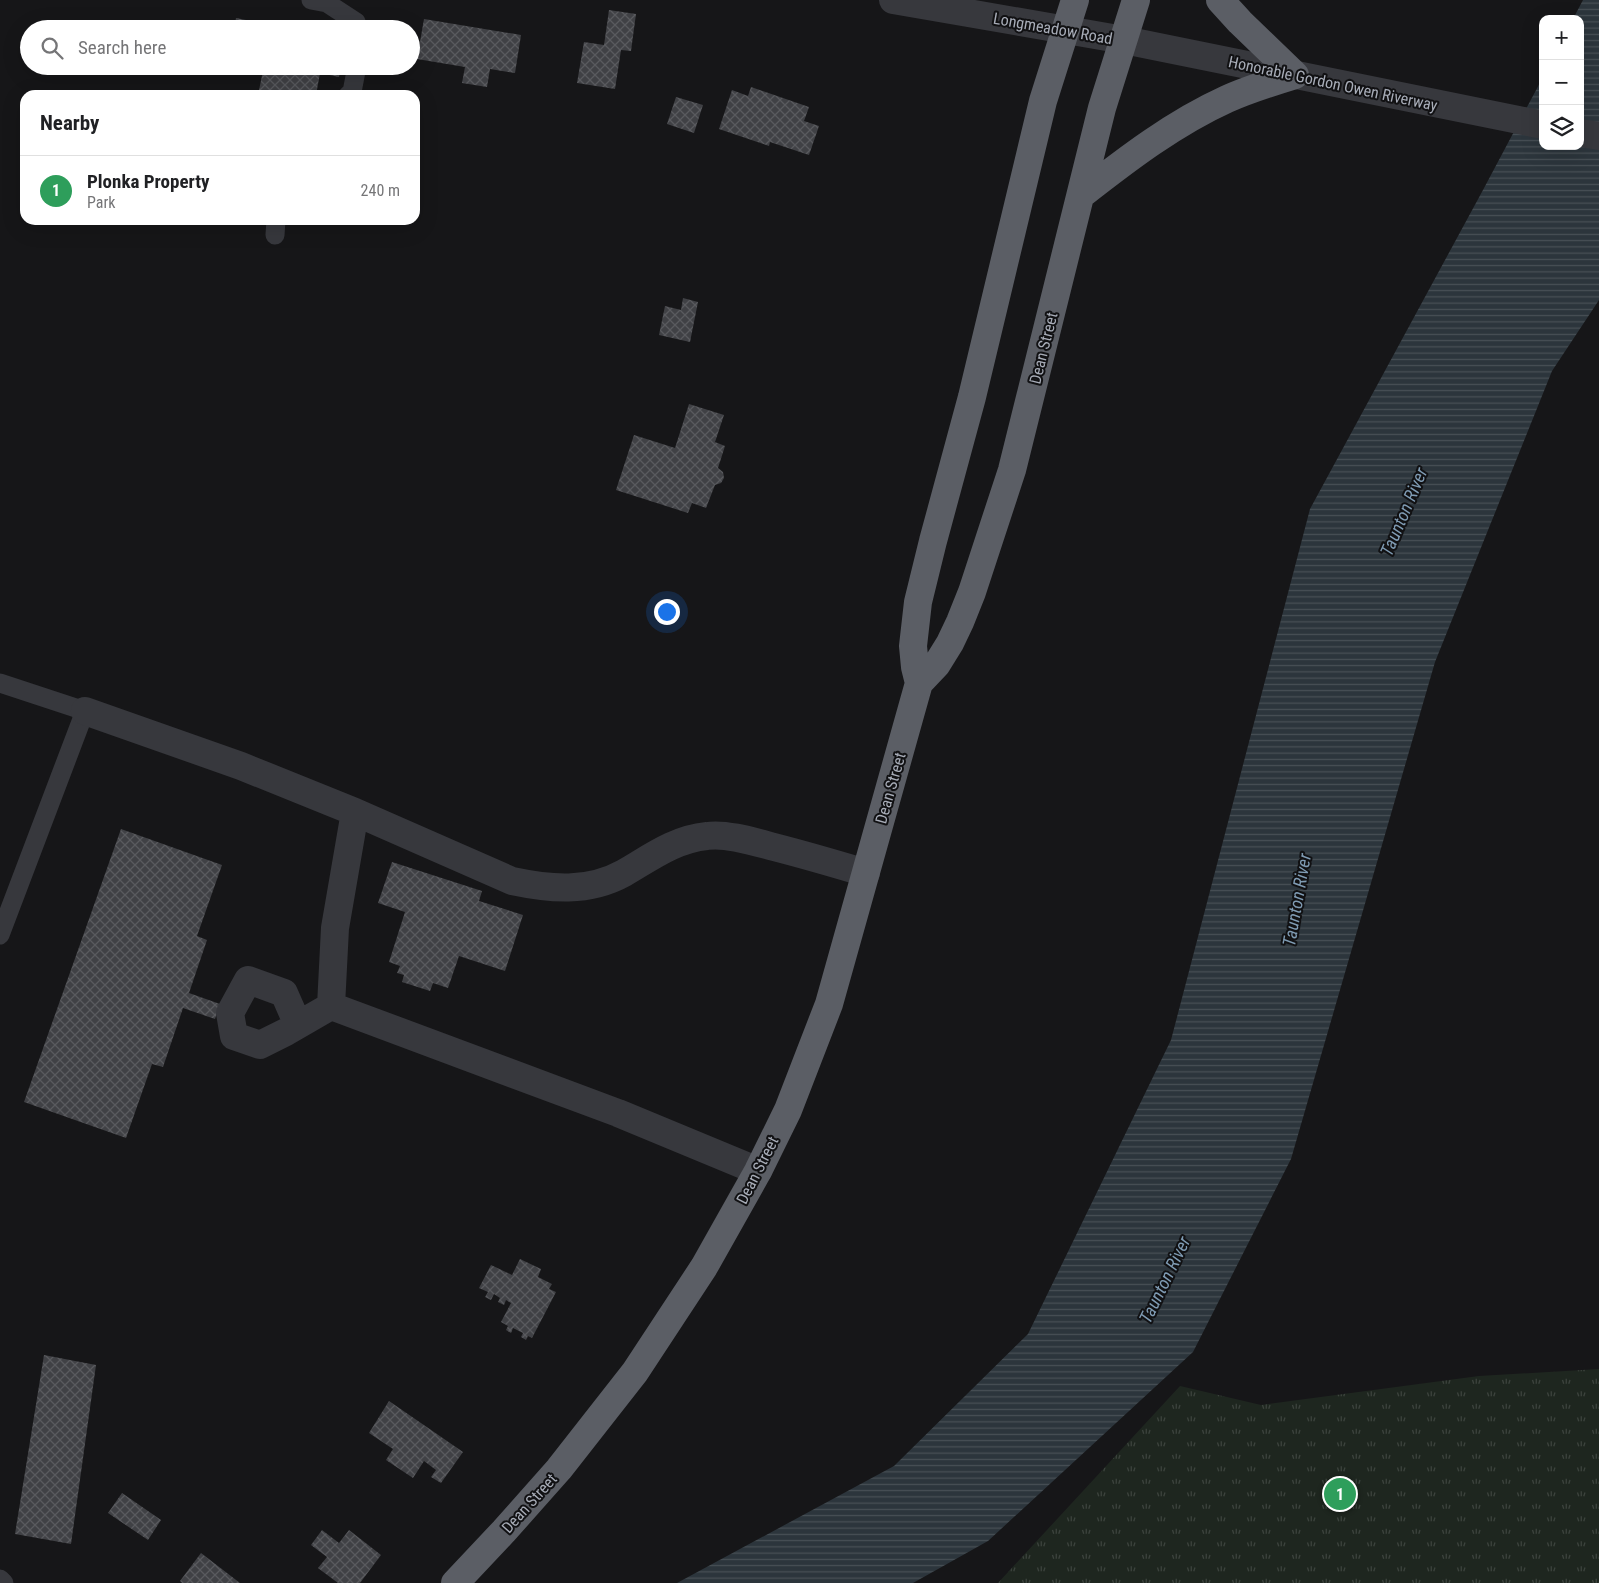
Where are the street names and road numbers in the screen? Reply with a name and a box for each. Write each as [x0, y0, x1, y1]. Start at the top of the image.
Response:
street label: Longmeadow Road [992, 9, 1114, 48]
street label: Honorable Gordon Owen Riverway [1227, 52, 1439, 115]
street label: Dean Street [1025, 310, 1062, 386]
street label: Dean Street [871, 750, 910, 826]
street label: Dean Street [732, 1133, 783, 1207]
street label: Dean Street [498, 1470, 561, 1537]

